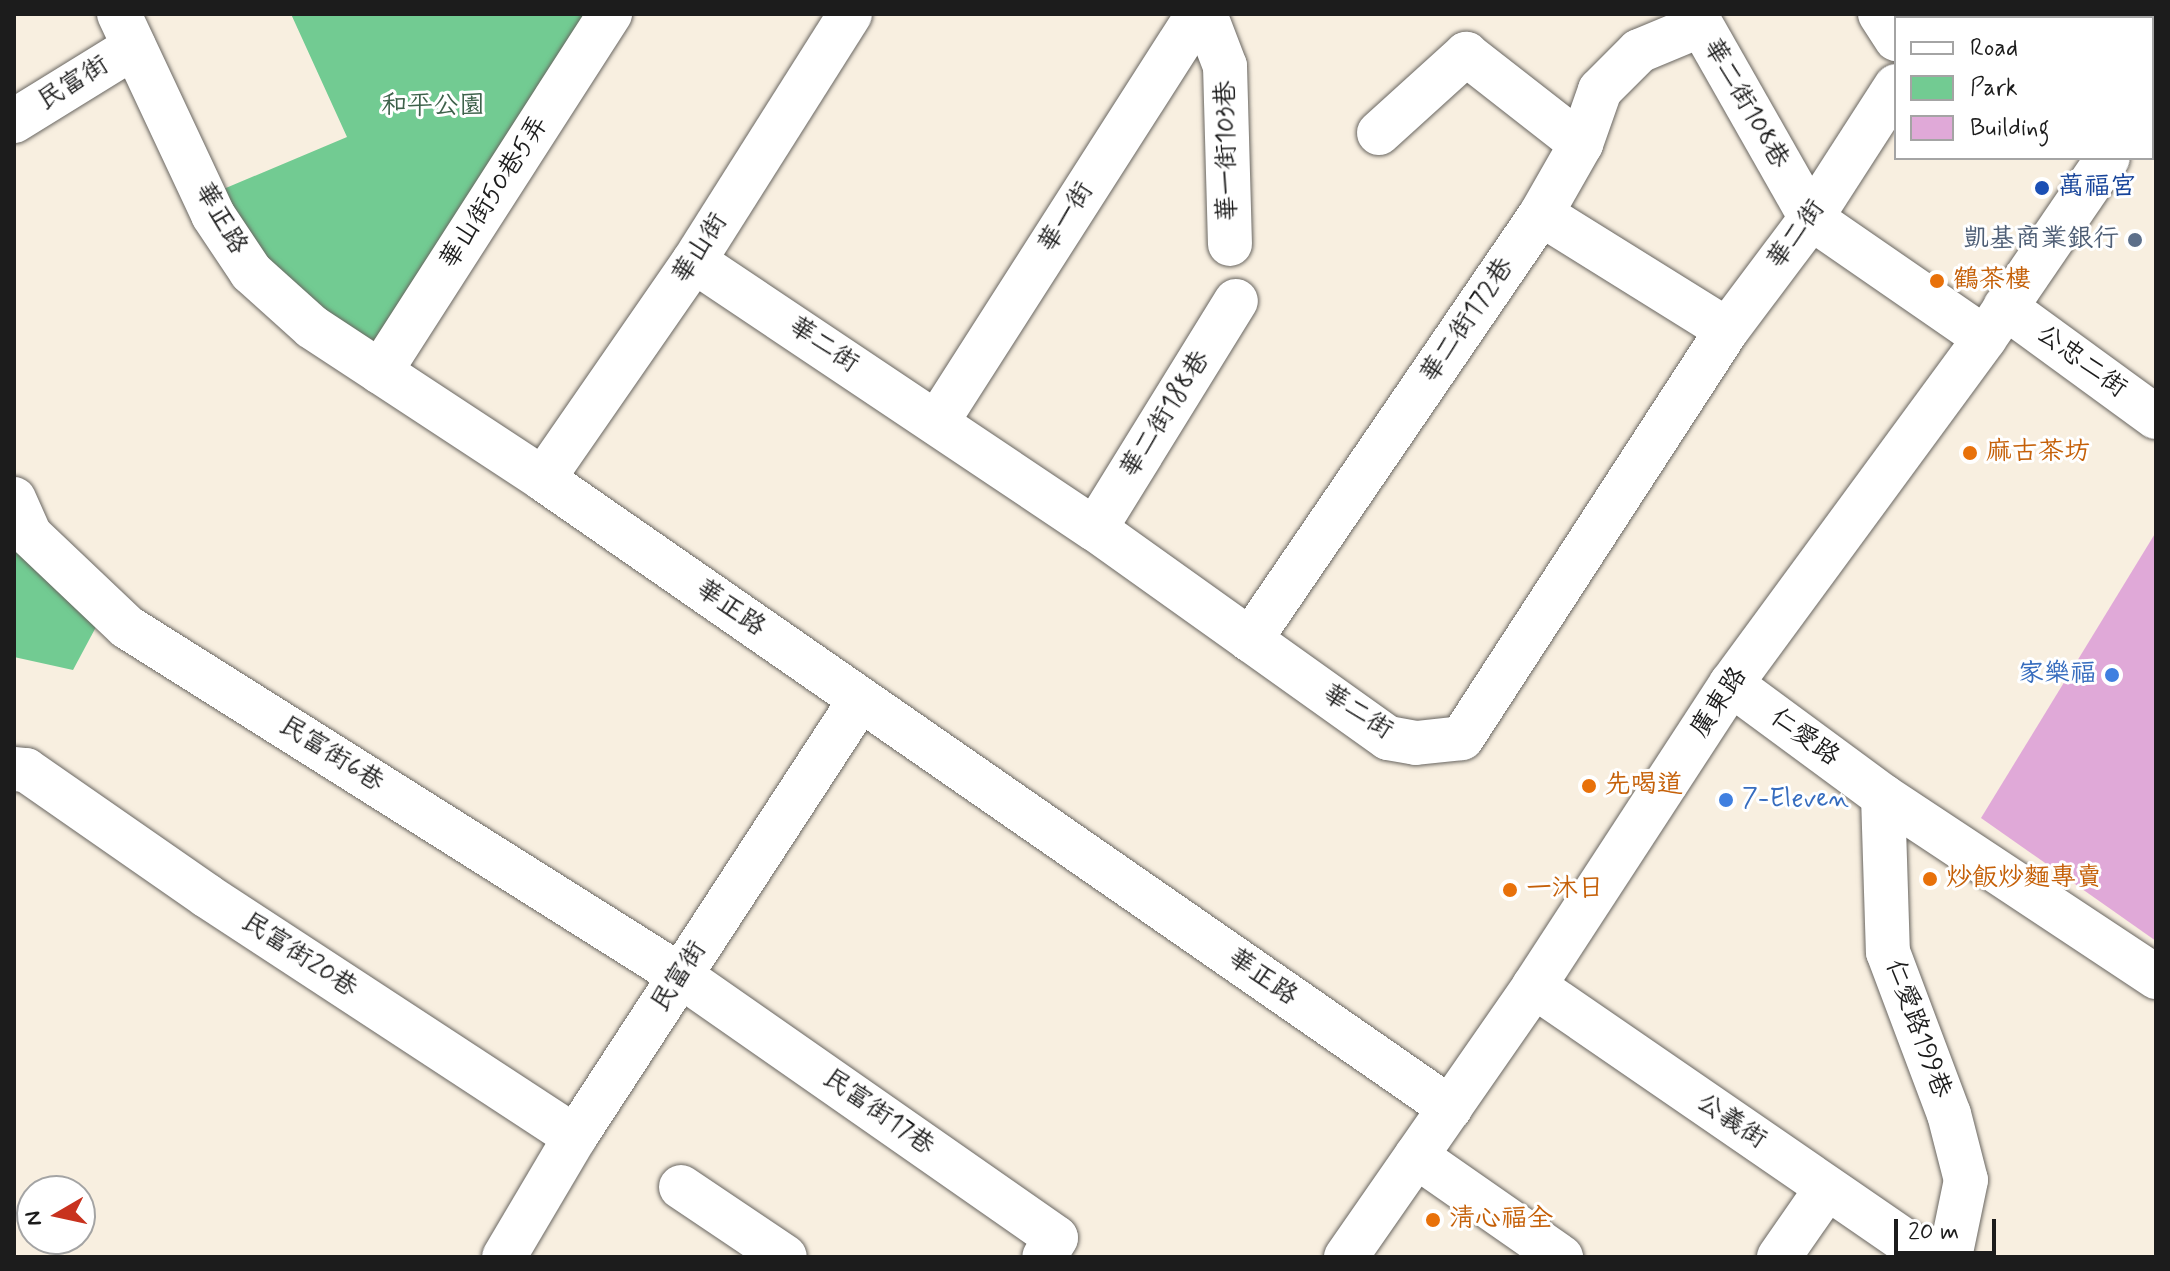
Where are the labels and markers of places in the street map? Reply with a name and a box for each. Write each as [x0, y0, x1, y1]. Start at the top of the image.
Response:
place label: 萬福宮 [2058, 172, 2136, 204]
marker: 萬福宮 [2033, 179, 2051, 197]
place label: 凱基商業銀行 [1963, 224, 2119, 256]
marker: 凱基商業銀行 [2126, 231, 2144, 249]
place label: 鶴茶樓 [1953, 265, 2031, 297]
marker: 鶴茶樓 [1928, 272, 1946, 290]
place label: 麻古茶坊 [1986, 437, 2090, 469]
marker: 麻古茶坊 [1961, 444, 1979, 462]
place label: 家樂福 [2018, 659, 2096, 691]
marker: 家樂福 [2103, 666, 2121, 684]
place label: 先喝道 [1605, 770, 1683, 802]
marker: 先喝道 [1580, 777, 1598, 795]
place label: 7-Eleven [1742, 784, 1849, 816]
marker: 7-Eleven [1717, 791, 1735, 809]
place label: 炒飯炒麵專賣 [1946, 863, 2102, 895]
marker: 炒飯炒麵專賣 [1921, 870, 1939, 888]
place label: 一沐日 [1526, 874, 1604, 906]
marker: 一沐日 [1501, 881, 1519, 899]
place label: 清心福全 [1449, 1204, 1553, 1236]
marker: 清心福全 [1424, 1211, 1442, 1229]

